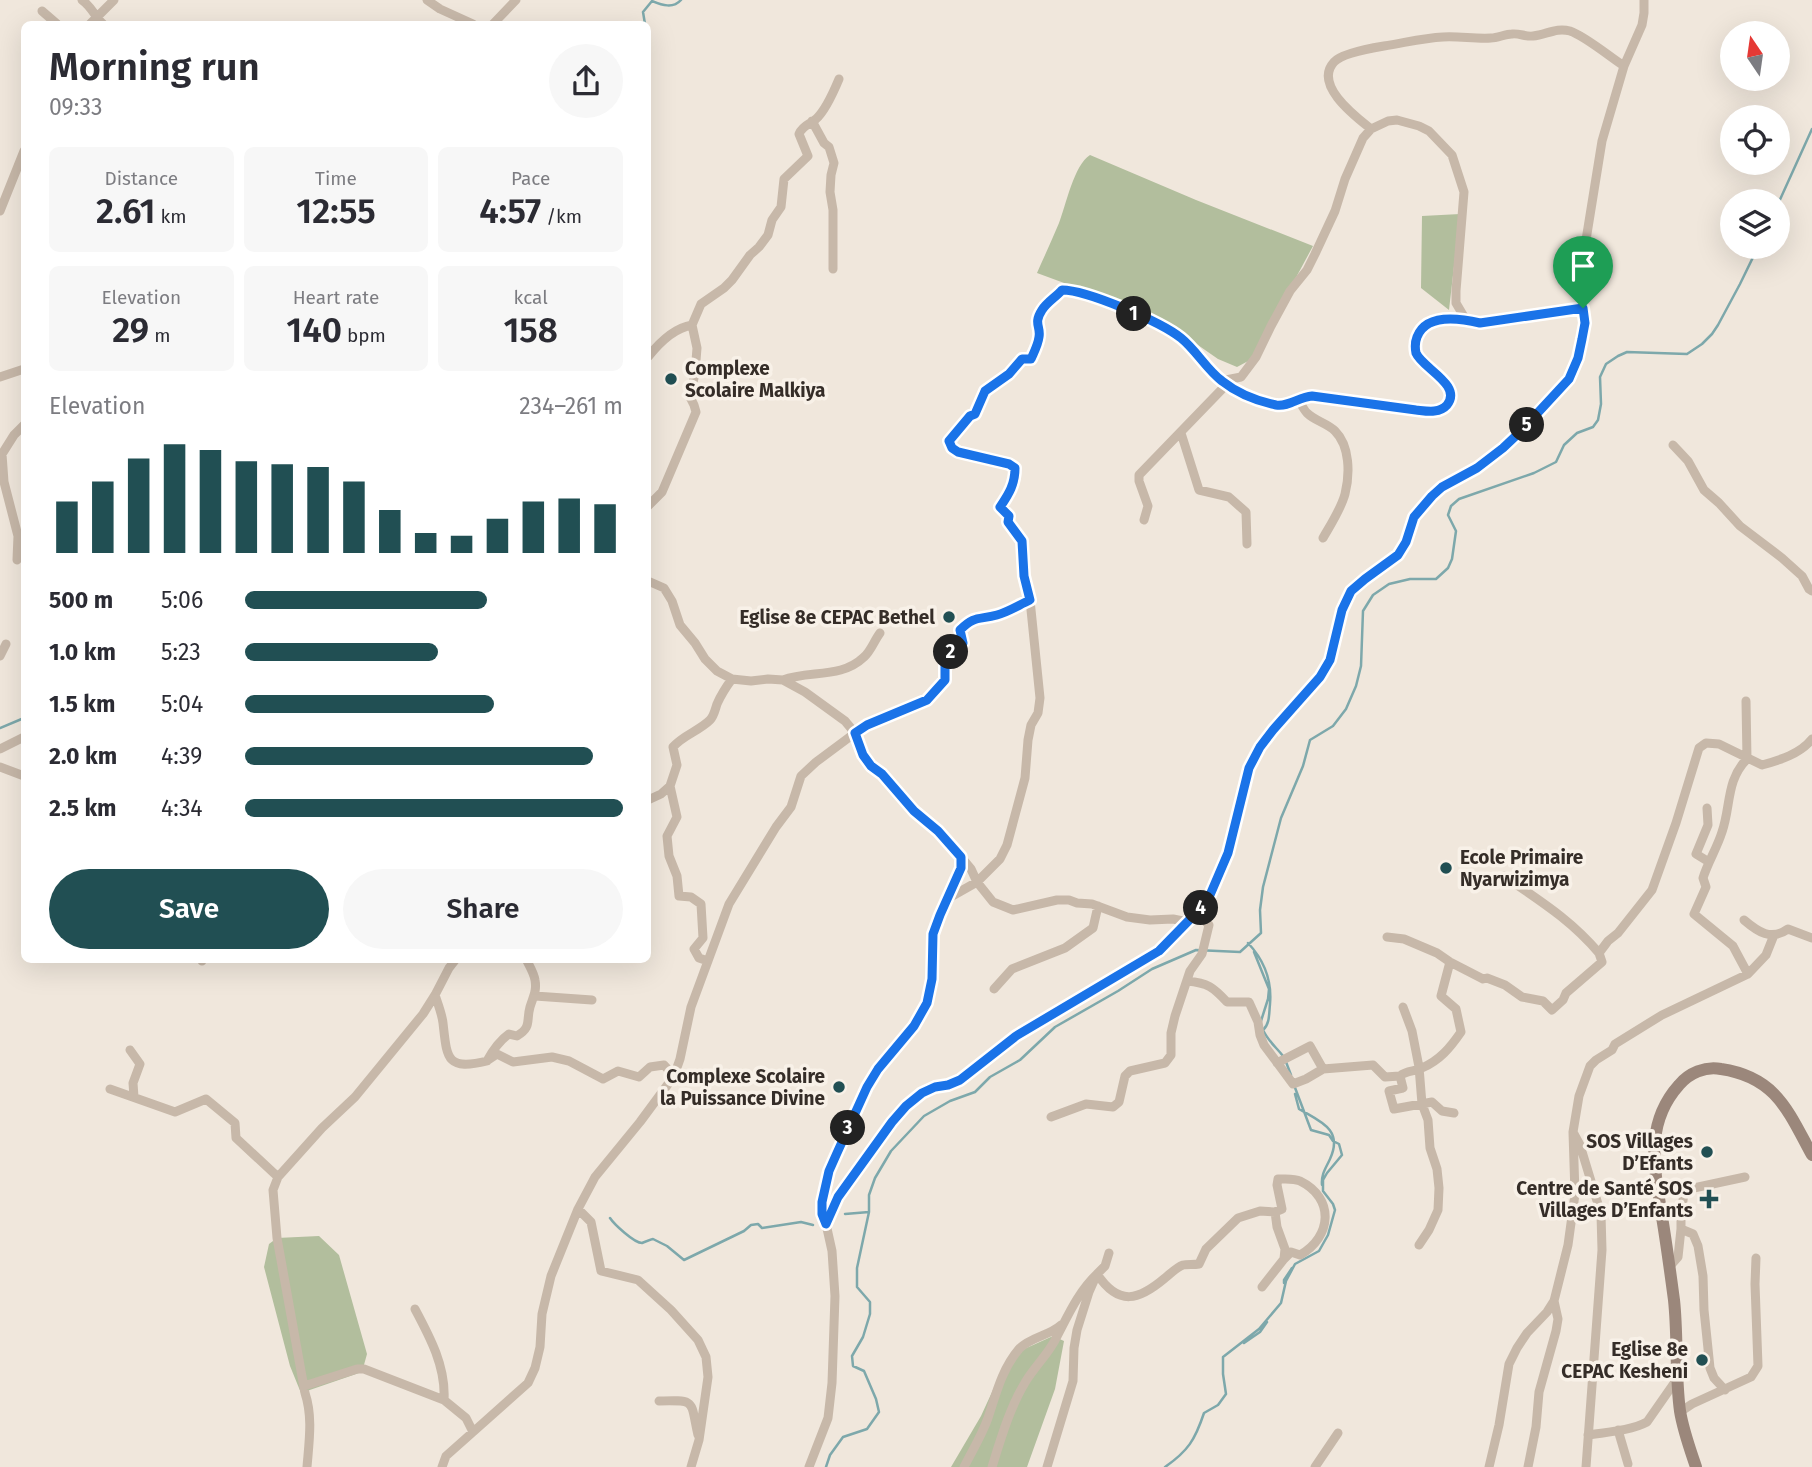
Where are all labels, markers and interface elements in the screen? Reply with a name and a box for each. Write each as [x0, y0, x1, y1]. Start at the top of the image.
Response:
north arrow [1720, 21, 1790, 91]
map controls [1720, 21, 1790, 259]
text: Morning run [49, 44, 260, 90]
button: share [549, 44, 623, 118]
text: 09:33 [49, 93, 102, 121]
button: locate [1720, 105, 1790, 175]
text: Distance [104, 167, 178, 190]
text: Time [315, 167, 357, 190]
text: Pace [511, 167, 550, 190]
button: layers [1720, 189, 1790, 259]
text: 2.61 [96, 190, 156, 232]
text: 12:55 [296, 190, 376, 232]
text: 4:57 [479, 190, 541, 232]
text: km [156, 205, 187, 228]
text: /km [541, 205, 582, 228]
pin [1553, 236, 1613, 308]
icon: arrive [1564, 247, 1602, 285]
text: Elevation [102, 286, 181, 309]
text: Heart rate [293, 286, 379, 309]
text: kcal [514, 286, 548, 309]
pin: 1 [1116, 296, 1152, 332]
text: 1 [1129, 302, 1138, 325]
text: 29 [112, 309, 149, 351]
text: 140 [286, 309, 342, 351]
text: 158 [503, 309, 558, 351]
text: m [149, 324, 170, 347]
text: bpm [342, 324, 386, 347]
place label: Complexe Scolaire Malkiya [685, 357, 826, 402]
marker: Complexe Scolaire Malkiya [663, 371, 679, 387]
text: Elevation [49, 392, 145, 420]
text: 234–261 m [519, 392, 623, 420]
pin: 5 [1510, 408, 1544, 442]
text: 5 [1521, 413, 1532, 436]
text: 500 m [49, 586, 113, 614]
text: 5:06 [161, 586, 203, 614]
place label: Eglise 8e CEPAC Bethel [739, 606, 935, 629]
marker: Eglise 8e CEPAC Bethel [941, 609, 957, 625]
pin: 2 [934, 634, 968, 670]
text: 1.0 km [49, 638, 116, 666]
text: 5:23 [161, 638, 201, 666]
text: 2 [946, 640, 955, 663]
text: 1.5 km [49, 690, 115, 718]
text: 5:04 [161, 690, 203, 718]
text: 2.0 km [49, 742, 117, 770]
text: 4:39 [161, 742, 202, 770]
text: 2.5 km [49, 794, 117, 822]
text: 4:34 [161, 794, 203, 822]
place label: Ecole Primaire Nyarwizimya [1460, 846, 1583, 891]
marker: Ecole Primaire Nyarwizimya [1438, 860, 1454, 876]
button: Save [49, 869, 329, 949]
button: Share [343, 869, 623, 949]
pin: 4 [1184, 890, 1218, 926]
text: 4 [1195, 896, 1206, 919]
place label: Complexe Scolaire la Puissance Divine [660, 1065, 825, 1110]
marker: Complexe Scolaire la Puissance Divine [831, 1079, 847, 1095]
pin: 3 [830, 1110, 866, 1146]
text: 3 [843, 1116, 852, 1139]
place label: SOS Villages D’Efants [1586, 1130, 1693, 1175]
marker: SOS Villages D’Efants [1699, 1144, 1715, 1160]
place label: Centre de Santé SOS Villages D’Enfants [1516, 1177, 1693, 1222]
marker: Centre de Santé SOS Villages D’Enfants [1699, 1189, 1719, 1209]
place label: Eglise 8e CEPAC Kesheni [1561, 1338, 1688, 1383]
marker: Eglise 8e CEPAC Kesheni [1694, 1352, 1710, 1368]

